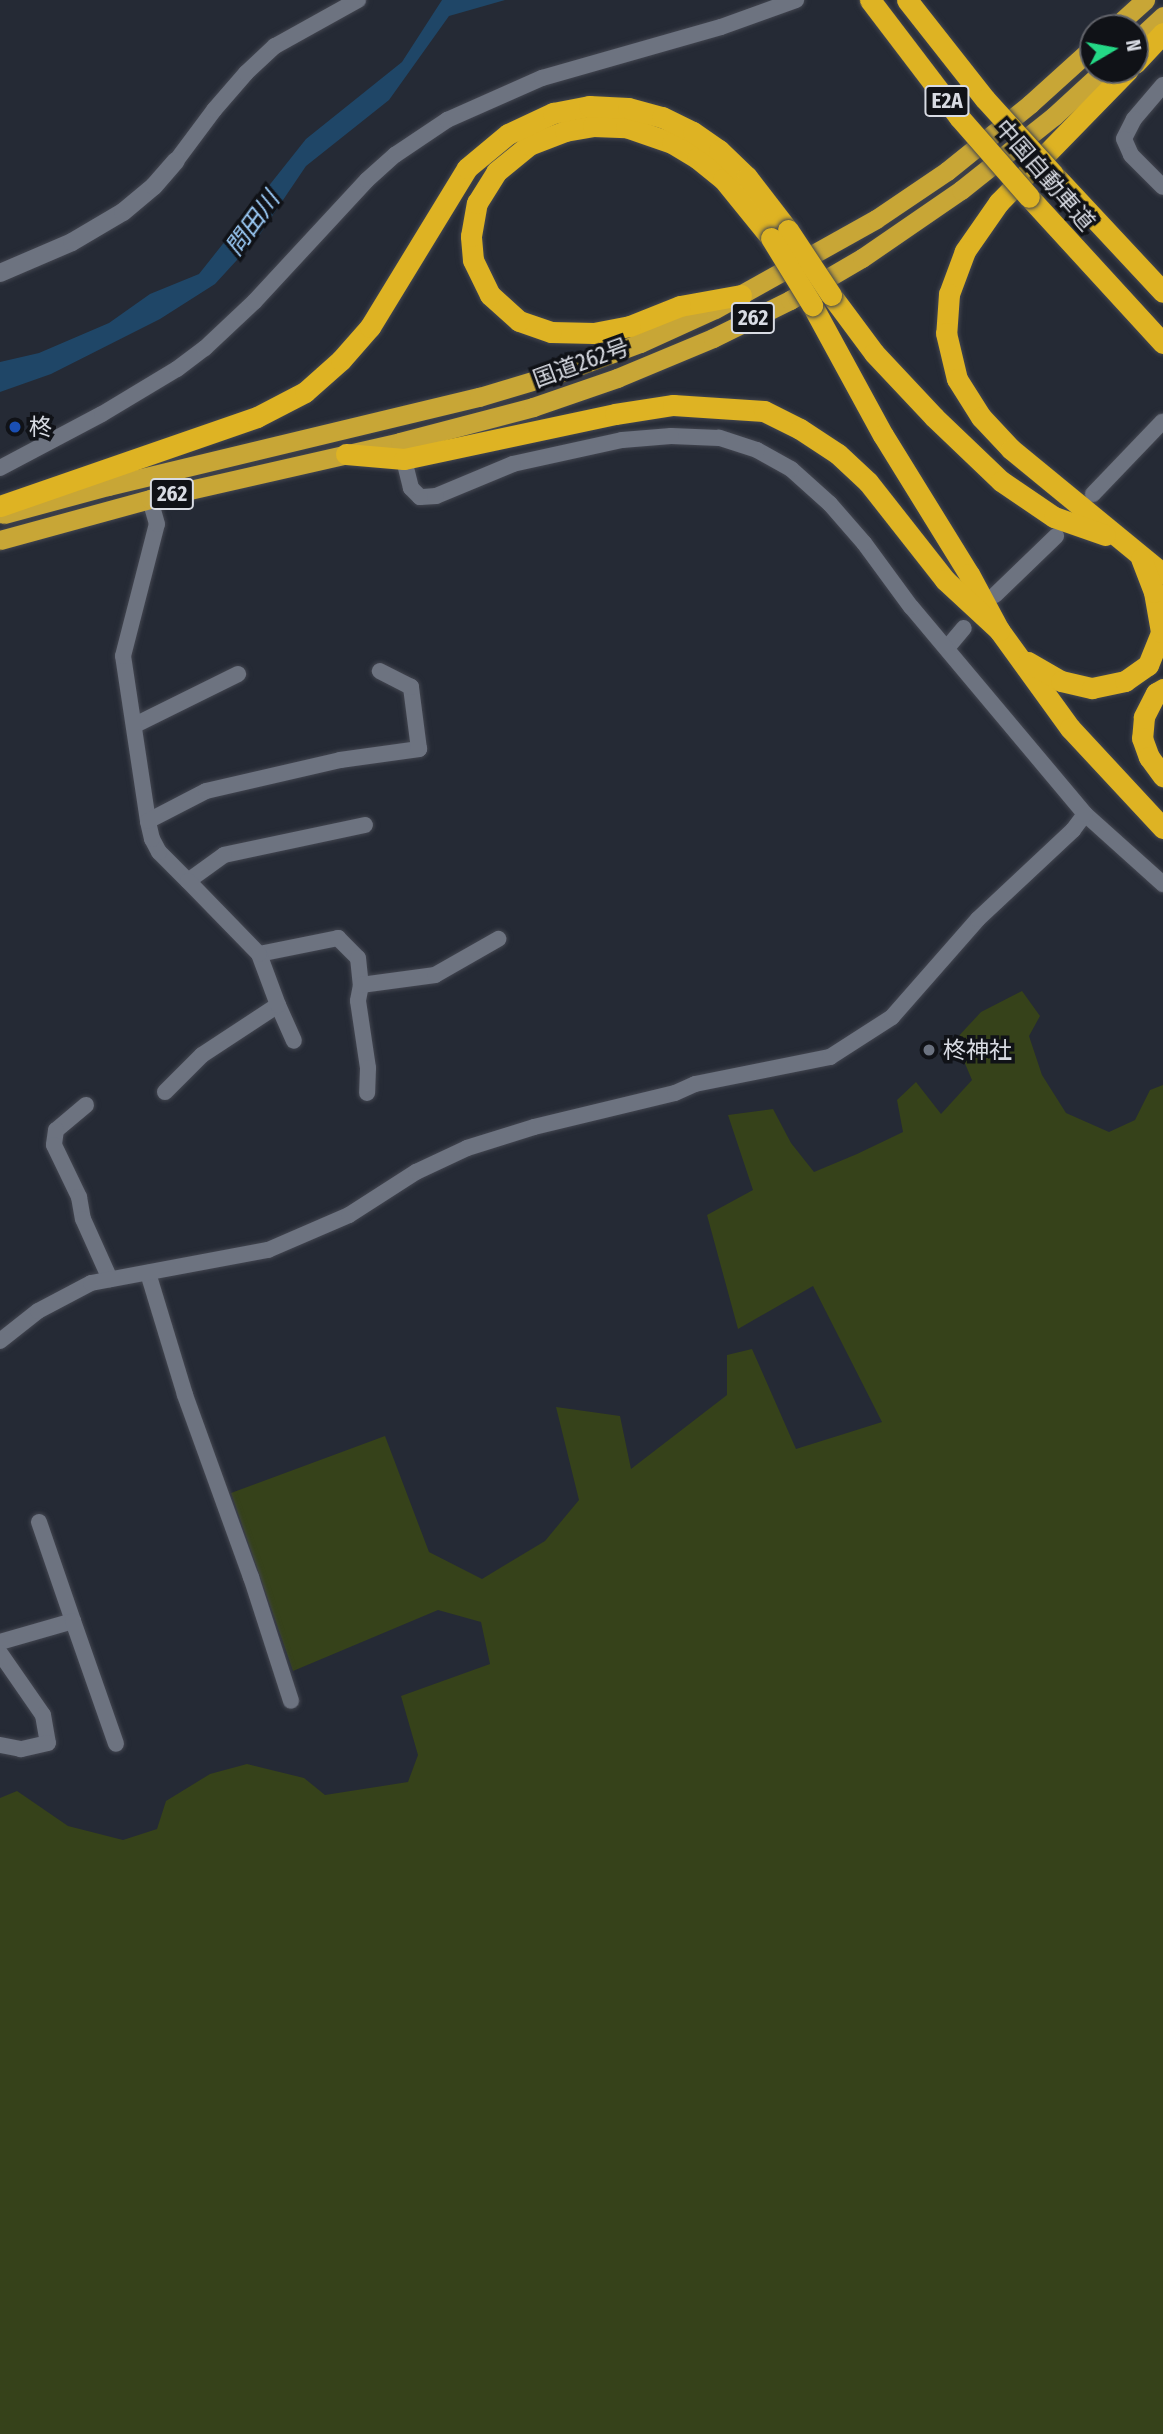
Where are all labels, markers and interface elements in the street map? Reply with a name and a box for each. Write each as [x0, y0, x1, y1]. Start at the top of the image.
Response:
north arrow [1079, 14, 1149, 84]
text: N [1121, 38, 1146, 53]
road number: E2A [924, 84, 970, 119]
street label: 中国自動車道 [989, 114, 1101, 236]
water label: 問田川 [220, 186, 286, 262]
road number: 262 [730, 300, 776, 336]
street label: 国道262号 [529, 333, 633, 393]
place label: 柊 [29, 413, 52, 441]
marker: 柊 [7, 419, 23, 435]
road number: 262 [149, 476, 195, 512]
place label: 柊神社 [943, 1036, 1012, 1064]
marker: 柊神社 [921, 1042, 937, 1058]

